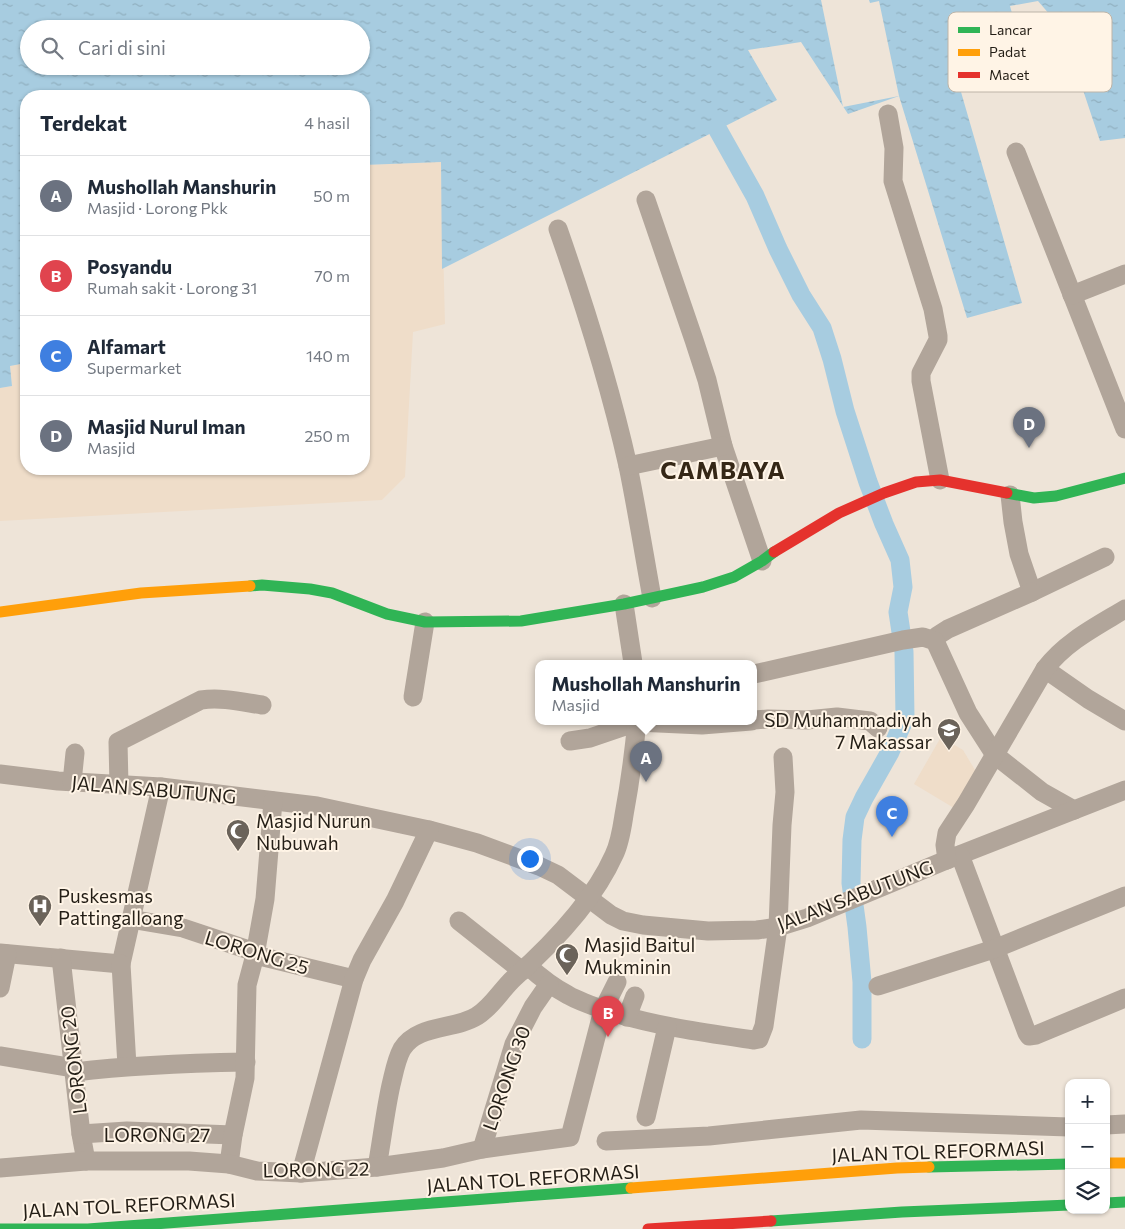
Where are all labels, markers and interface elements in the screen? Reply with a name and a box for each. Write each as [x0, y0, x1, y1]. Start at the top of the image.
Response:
legend [948, 12, 1112, 92]
search box [20, 20, 370, 75]
text: Lancar [989, 21, 1033, 38]
icon: search [38, 34, 66, 62]
text: Cari di sini [78, 36, 166, 59]
text: Padat [989, 43, 1027, 60]
text: Macet [989, 66, 1030, 83]
text: Terdekat [40, 110, 127, 135]
text: 4 hasil [304, 113, 350, 132]
text: Mushollah Manshurin [87, 175, 276, 198]
text: A [50, 186, 62, 205]
text: 50 m [313, 186, 350, 205]
text: Masjid · Lorong Pkk [87, 198, 228, 217]
text: Posyandu [87, 255, 172, 278]
text: B [51, 266, 61, 285]
text: 70 m [314, 266, 350, 285]
text: Rumah sakit · Lorong 31 [87, 278, 257, 297]
text: Alfamart [87, 335, 166, 358]
text: C [51, 346, 61, 365]
text: 140 m [306, 346, 350, 365]
text: Supermarket [87, 358, 182, 377]
pin: D [1013, 407, 1045, 448]
text: Masjid Nurul Iman [87, 415, 245, 438]
text: D [50, 426, 62, 445]
text: 250 m [304, 426, 350, 445]
text: Masjid [87, 438, 135, 457]
district label: CAMBAYA [660, 455, 786, 484]
popup [535, 660, 757, 725]
text: Mushollah Manshurin [551, 672, 741, 695]
text: Masjid [551, 695, 600, 714]
place label: SD Muhammadiyah 7 Makassar [764, 708, 932, 753]
school or university icon: SD Muhammadiyah 7 Makassar [936, 717, 962, 751]
pin: A [630, 741, 662, 782]
street label: JALAN SABUTUNG [71, 770, 237, 808]
pin: C [876, 796, 908, 837]
place label: Masjid Nurun Nubuwah [256, 809, 371, 854]
mosque icon: Masjid Nurun Nubuwah [225, 818, 251, 852]
your location [517, 846, 543, 872]
street label: JALAN SABUTUNG [774, 855, 936, 935]
place label: Puskesmas Pattingalloang [58, 884, 183, 929]
hospital icon: Puskesmas Pattingalloang [27, 893, 53, 927]
street label: LORONG 25 [202, 925, 312, 979]
place label: Masjid Baitul Mukminin [584, 933, 695, 978]
mosque icon: Masjid Baitul Mukminin [554, 942, 580, 976]
pin: B [592, 996, 624, 1037]
street label: LORONG 20 [55, 1005, 91, 1115]
street label: LORONG 30 [477, 1023, 535, 1133]
map controls [1065, 1079, 1110, 1214]
button: + [1065, 1079, 1110, 1124]
street label: LORONG 27 [104, 1123, 210, 1146]
button: − [1065, 1124, 1110, 1169]
street label: JALAN TOL REFORMASI [831, 1136, 1045, 1166]
street label: LORONG 22 [262, 1157, 370, 1181]
street label: JALAN TOL REFORMASI [426, 1159, 640, 1197]
button: layers [1065, 1169, 1110, 1214]
street label: JALAN TOL REFORMASI [22, 1188, 236, 1222]

